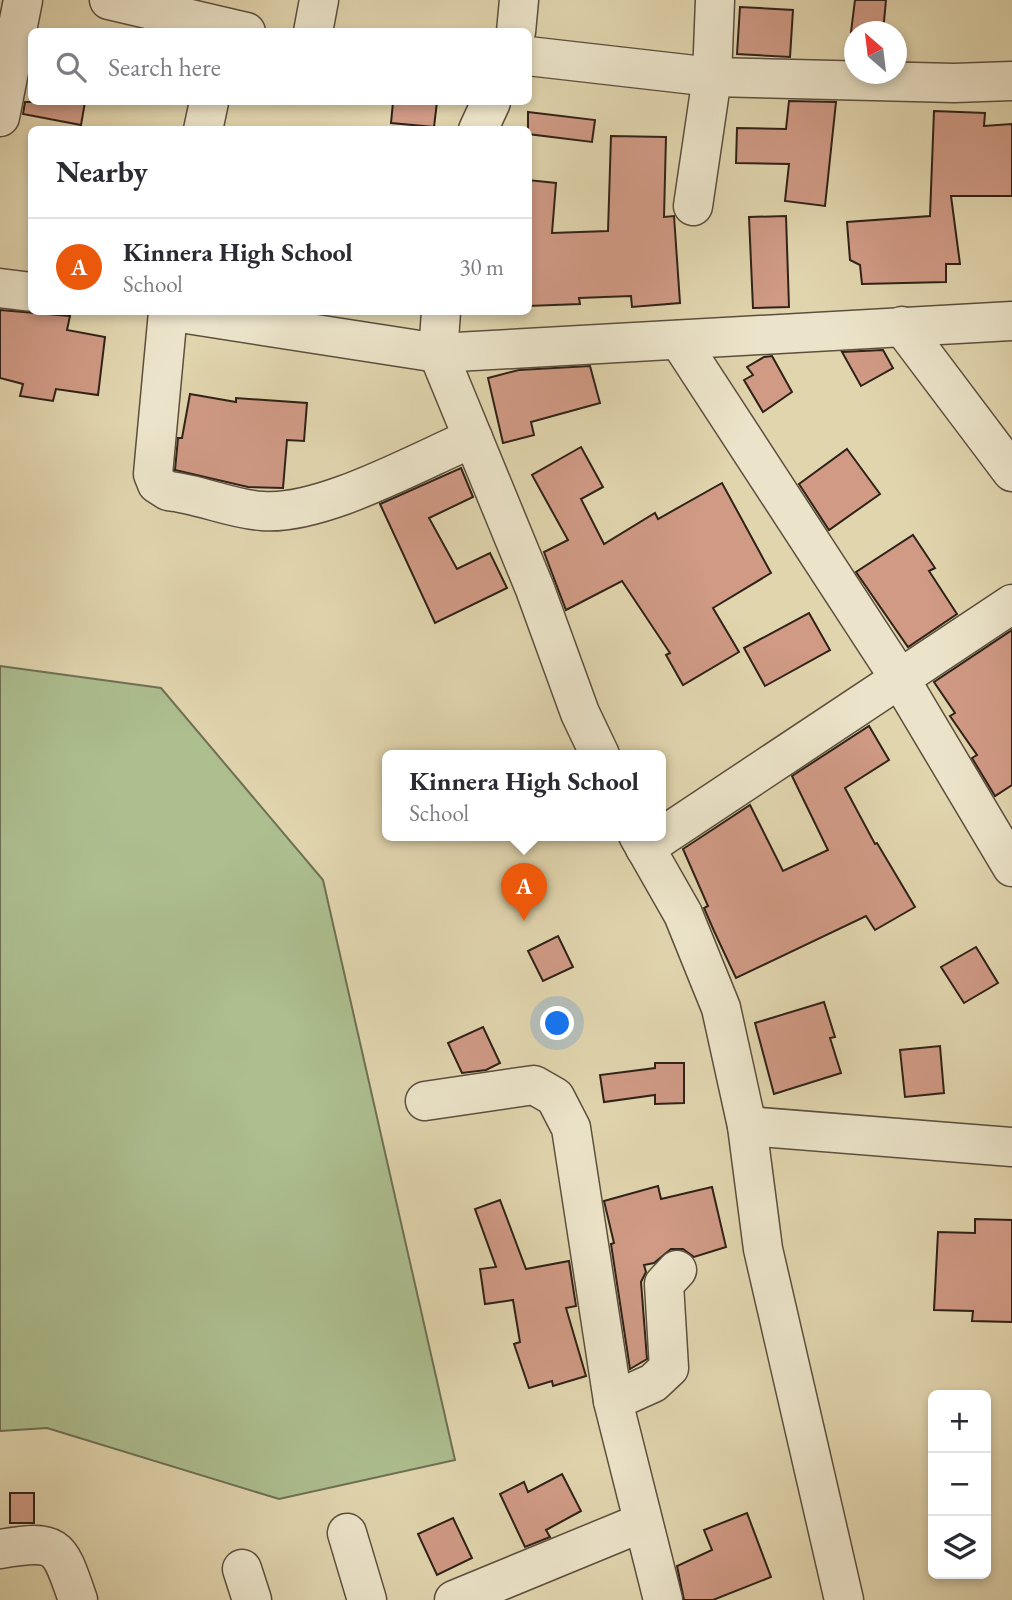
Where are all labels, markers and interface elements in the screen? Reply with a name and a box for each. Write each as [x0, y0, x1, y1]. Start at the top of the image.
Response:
north arrow [844, 21, 907, 84]
search box [28, 28, 532, 105]
icon: search [52, 48, 90, 86]
text: Search here [108, 50, 221, 84]
text: Nearby [56, 152, 148, 191]
text: Kinnera High School [123, 235, 353, 269]
text: A [71, 252, 87, 282]
text: 30 m [459, 252, 504, 282]
text: School [123, 269, 183, 299]
popup [382, 750, 666, 841]
text: Kinnera High School [409, 764, 639, 798]
text: School [409, 798, 469, 828]
pin: A [501, 863, 547, 921]
your location [540, 1006, 574, 1040]
map controls [928, 1390, 991, 1579]
button: + [928, 1390, 991, 1453]
button: − [928, 1453, 991, 1516]
button: layers [928, 1516, 991, 1579]

